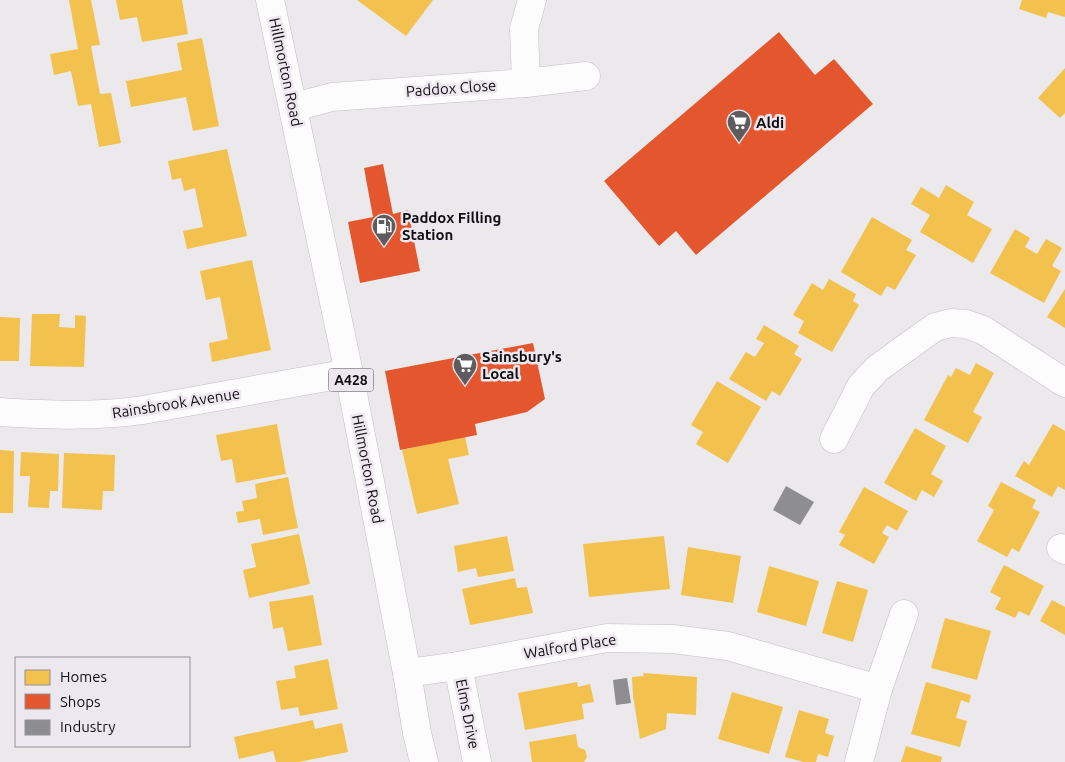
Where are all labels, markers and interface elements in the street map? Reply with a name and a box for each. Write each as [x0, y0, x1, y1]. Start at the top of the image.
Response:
street label: Hillmorton Road [266, 16, 306, 128]
street label: Paddox Close [405, 76, 497, 100]
supermarket icon: Aldi [726, 109, 752, 143]
place label: Aldi [756, 114, 784, 131]
place label: Paddox Filling Station [402, 209, 501, 243]
fuel station icon: Paddox Filling Station [371, 213, 397, 247]
place label: Sainsbury's Local [482, 348, 562, 382]
supermarket icon: Sainsbury's Local [452, 352, 478, 386]
road number: A428 [328, 368, 374, 392]
street label: Rainsbrook Avenue [111, 384, 241, 422]
street label: Hillmorton Road [349, 413, 387, 525]
street label: Walford Place [523, 630, 617, 662]
legend [15, 657, 190, 747]
text: Homes [60, 668, 107, 685]
street label: Elms Drive [453, 678, 483, 750]
text: Shops [60, 693, 101, 710]
text: Industry [60, 718, 115, 735]

